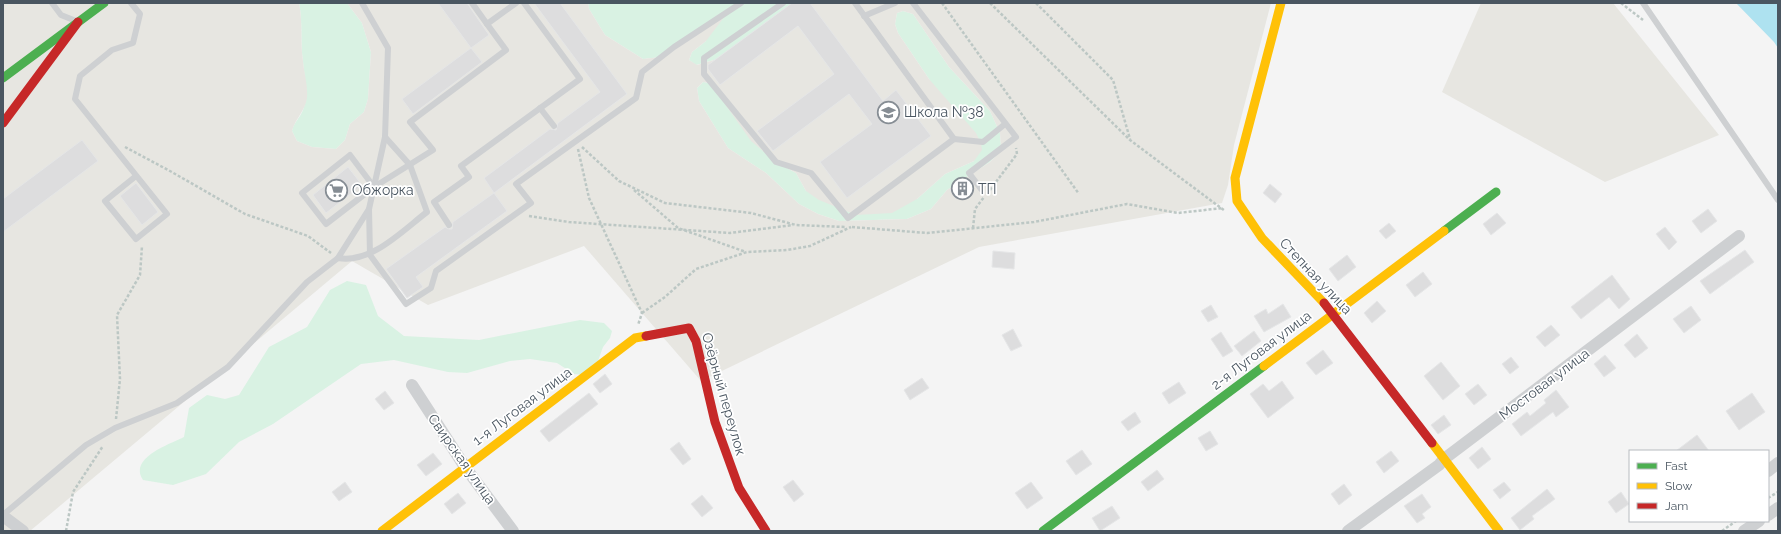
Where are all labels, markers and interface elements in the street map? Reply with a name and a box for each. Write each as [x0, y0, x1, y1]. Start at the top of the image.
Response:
school or university icon: Школа №38 [875, 99, 901, 125]
place label: Школа №38 [904, 104, 983, 120]
building icon: ТП [949, 176, 975, 202]
supermarket icon: Обжорка [324, 177, 350, 203]
place label: ТП [978, 181, 997, 197]
place label: Обжорка [352, 182, 414, 198]
street label: Степная улица [1277, 235, 1355, 317]
street label: 2-я Луговая улица [1208, 307, 1314, 393]
street label: Озёрный переулок [699, 331, 749, 457]
street label: Мостовая улица [1496, 345, 1592, 423]
street label: 1-я Луговая улица [469, 364, 575, 448]
street label: Свирская улица [425, 411, 499, 507]
legend [1629, 450, 1769, 522]
text: Fast [1665, 459, 1688, 473]
text: Slow [1665, 479, 1692, 493]
text: Jam [1665, 499, 1688, 513]

